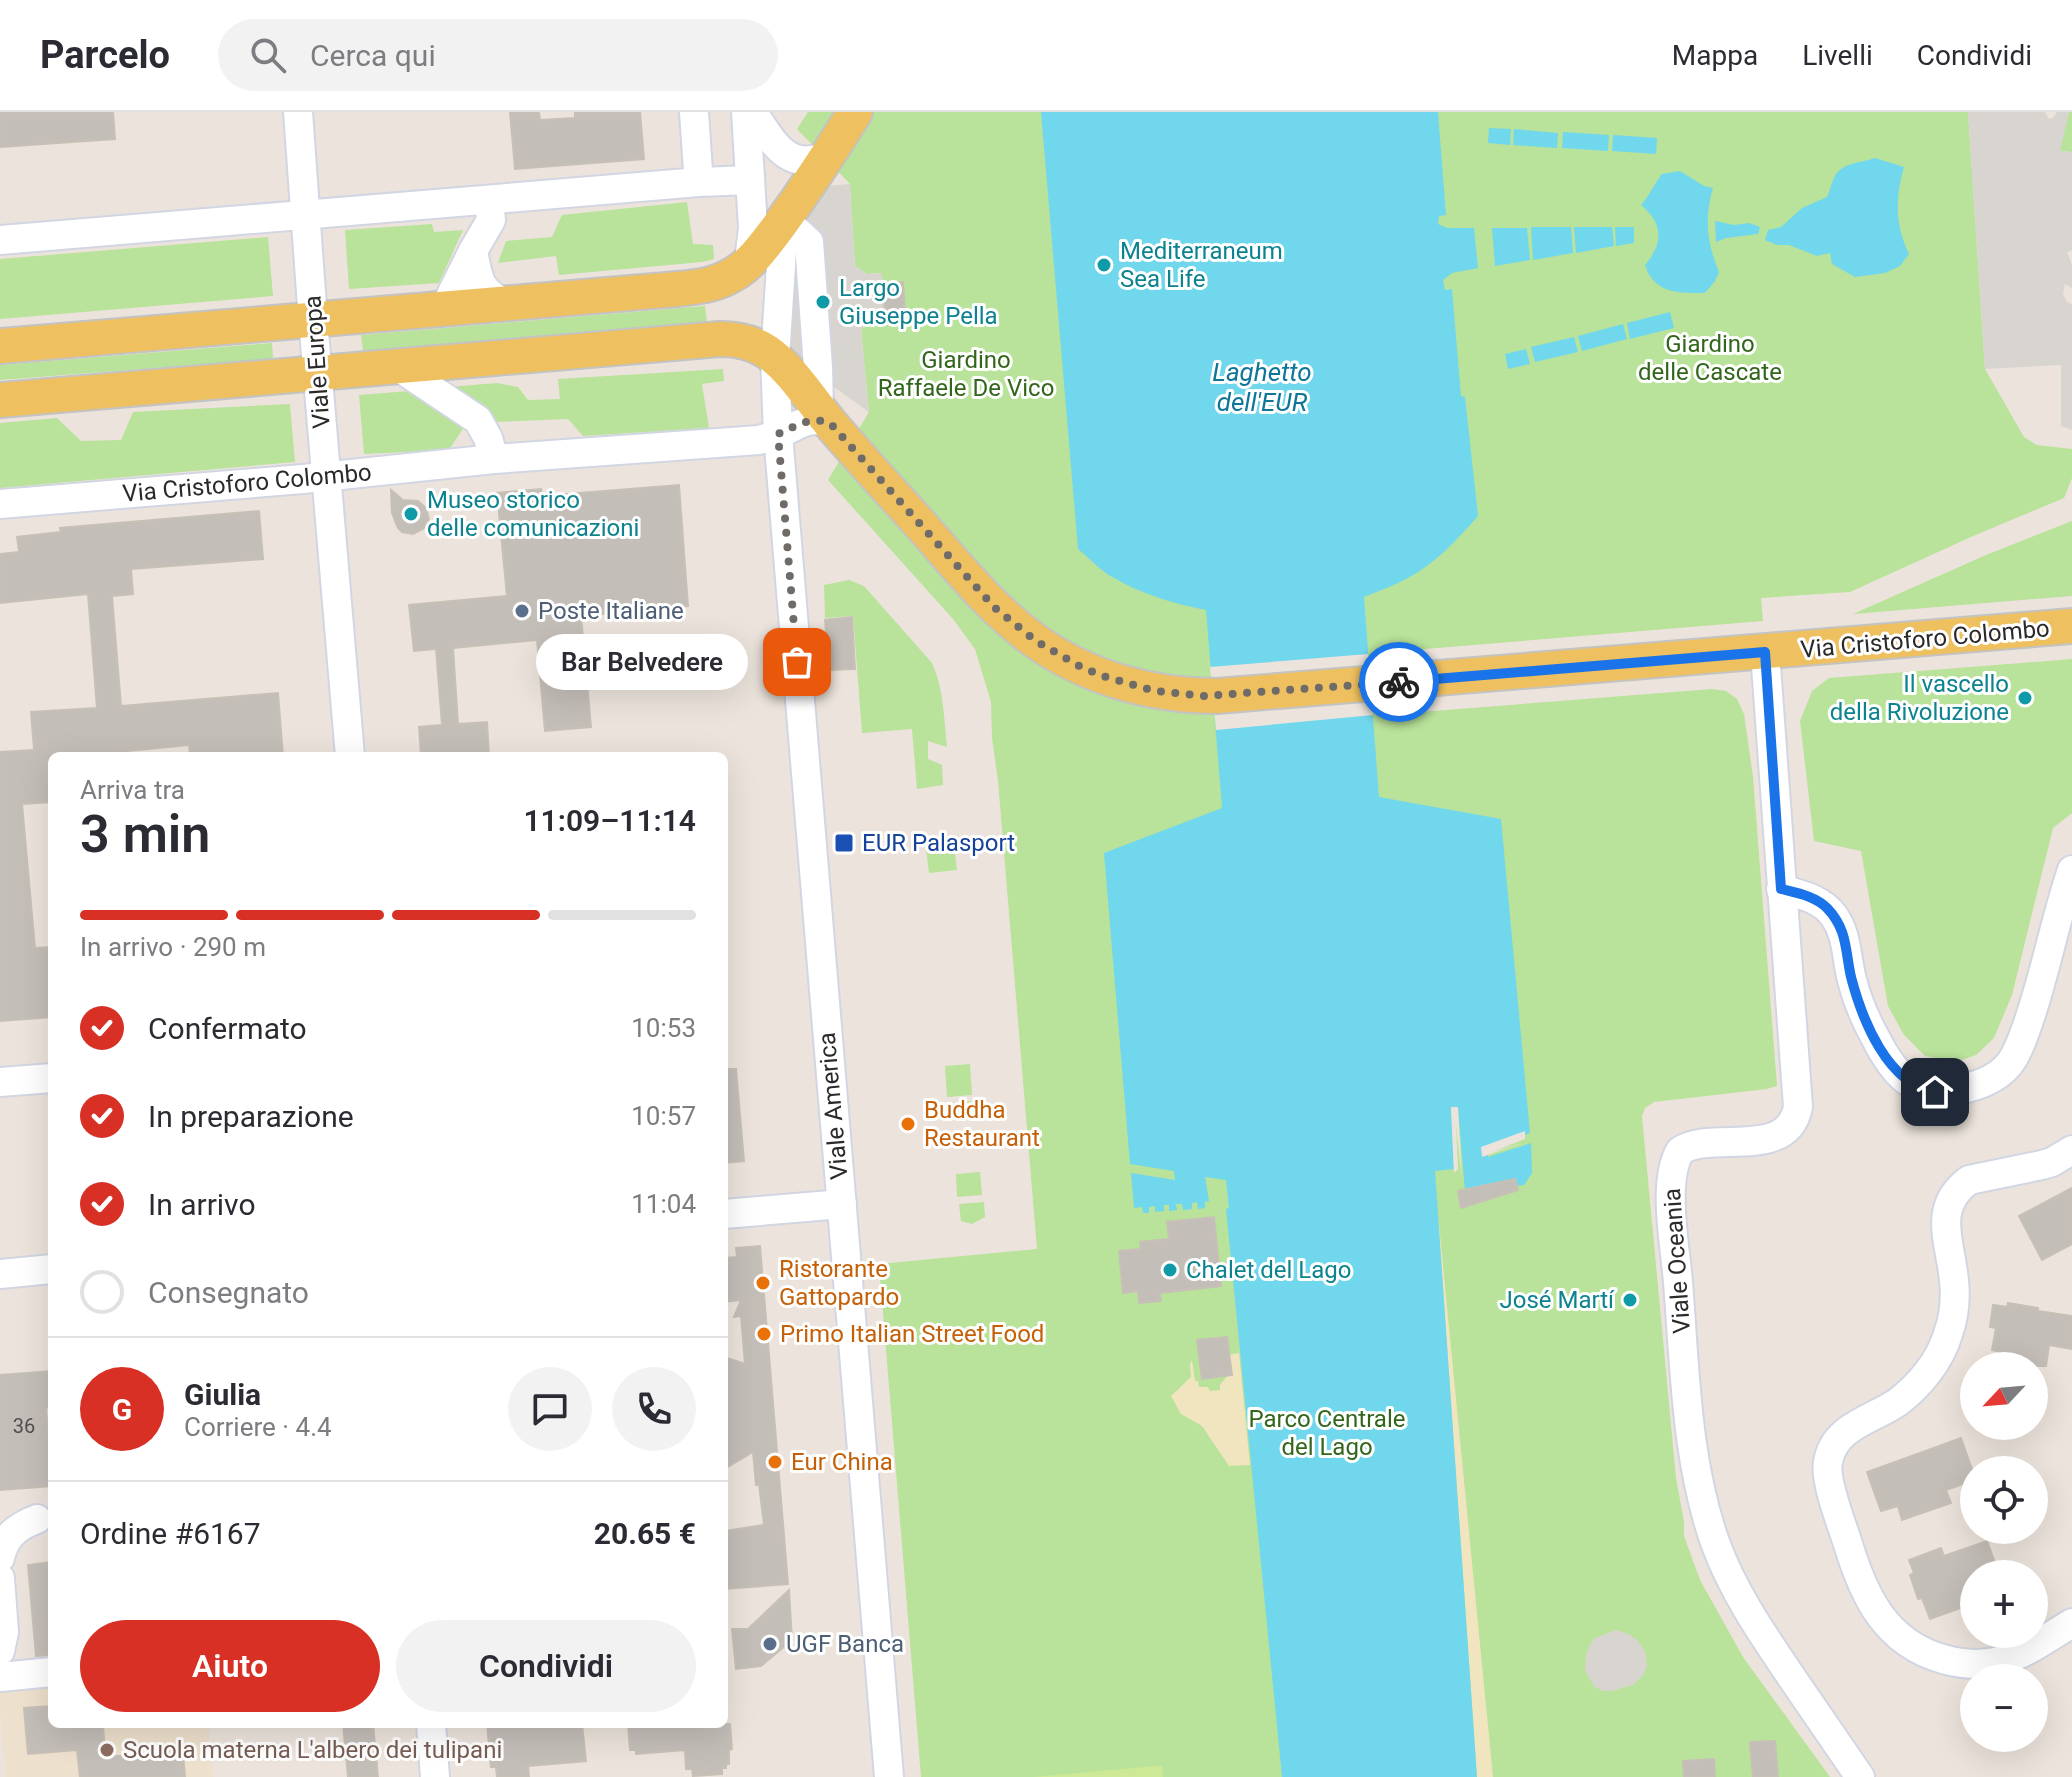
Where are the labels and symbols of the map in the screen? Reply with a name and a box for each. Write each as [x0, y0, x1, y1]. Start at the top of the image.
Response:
place label: Mediterraneum Sea Life [1120, 237, 1283, 293]
marker: Mediterraneum Sea Life [1095, 256, 1113, 274]
place label: Largo Giuseppe Pella [839, 274, 998, 330]
marker: Largo Giuseppe Pella [814, 293, 832, 311]
street label: Viale Europa [298, 294, 336, 430]
park label: Giardino delle Cascate [1638, 330, 1782, 386]
park label: Giardino Raffaele De Vico [878, 346, 1054, 402]
water label: Laghetto dell'EUR [1212, 357, 1312, 417]
street label: Via Cristoforo Colombo [121, 458, 373, 508]
place label: Museo storico delle comunicazioni [427, 486, 639, 542]
marker: Museo storico delle comunicazioni [402, 505, 420, 523]
place label: Poste Italiane [538, 597, 684, 625]
marker: Poste Italiane [513, 602, 531, 620]
street label: Via Cristoforo Colombo [1799, 614, 2051, 664]
pin [763, 628, 831, 696]
callout: Bar Belvedere [537, 634, 749, 690]
courier [1359, 642, 1439, 722]
place label: Il vascello della Rivoluzione [1830, 670, 2009, 726]
marker: Il vascello della Rivoluzione [2016, 689, 2034, 707]
place label: EUR Palasport [862, 829, 1015, 857]
marker: EUR Palasport [833, 832, 855, 854]
street label: Viale America [813, 1031, 853, 1181]
pin [1901, 1058, 1969, 1126]
place label: Buddha Restaurant [924, 1096, 1040, 1152]
marker: Buddha Restaurant [899, 1115, 917, 1133]
street label: Viale Oceania [1658, 1187, 1696, 1335]
place label: Ristorante Gattopardo [779, 1255, 899, 1311]
place label: Chalet del Lago [1186, 1256, 1351, 1284]
marker: Chalet del Lago [1161, 1261, 1179, 1279]
marker: Ristorante Gattopardo [754, 1274, 772, 1292]
place label: José Martí [1499, 1286, 1615, 1314]
marker: José Martí [1621, 1291, 1639, 1309]
place label: Primo Italian Street Food [780, 1320, 1044, 1348]
marker: Primo Italian Street Food [755, 1325, 773, 1343]
north arrow [1960, 1352, 2048, 1440]
park label: Parco Centrale del Lago [1249, 1405, 1405, 1461]
house number: 36 [13, 1414, 35, 1438]
place label: Eur China [791, 1448, 893, 1476]
marker: Eur China [766, 1453, 784, 1471]
place label: UGF Banca [786, 1630, 904, 1658]
marker: UGF Banca [761, 1635, 779, 1653]
place label: Scuola materna L'albero dei tulipani [123, 1736, 502, 1764]
marker: Scuola materna L'albero dei tulipani [98, 1741, 116, 1759]

